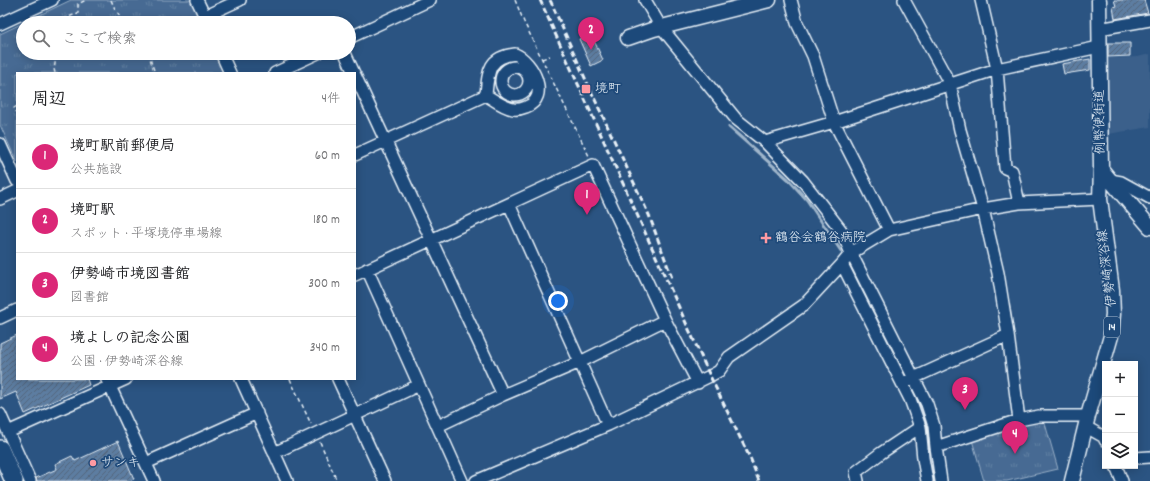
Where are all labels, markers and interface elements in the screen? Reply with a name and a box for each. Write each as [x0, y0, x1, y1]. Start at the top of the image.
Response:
search box [16, 16, 356, 60]
pin: 2 [578, 17, 604, 50]
icon: search [30, 27, 52, 49]
text: ここで検索 [62, 29, 137, 51]
place label: 境町 [595, 80, 621, 99]
marker: 境町 [580, 83, 592, 95]
text: 周辺 [32, 89, 66, 113]
street label: 例幣使街道 [1091, 89, 1111, 155]
text: 4件 [322, 90, 340, 109]
text: 境町駅前郵便局 [70, 136, 175, 158]
text: 1 [44, 147, 46, 166]
text: 60 m [315, 147, 340, 166]
text: 公共施設 [70, 161, 122, 180]
pin: 1 [574, 182, 600, 215]
text: 境町駅 [70, 200, 115, 222]
text: 2 [42, 211, 48, 230]
text: 180 m [313, 211, 340, 230]
text: スポット · 平塚境停車場線 [70, 225, 222, 244]
street label: 伊勢崎深谷線 [1094, 227, 1122, 308]
place label: 鶴谷会鶴谷病院 [775, 229, 866, 248]
marker: 鶴谷会鶴谷病院 [760, 232, 772, 244]
text: 伊勢崎市境図書館 [70, 264, 190, 286]
text: 3 [42, 275, 48, 294]
text: 300 m [308, 275, 340, 294]
text: 図書館 [70, 289, 109, 308]
your location [548, 291, 568, 311]
road number: 14 [1104, 317, 1120, 337]
text: 境よしの記念公園 [70, 328, 190, 350]
text: 4 [42, 339, 48, 358]
text: 340 m [310, 339, 340, 358]
text: 公園 · 伊勢崎深谷線 [70, 353, 183, 372]
map controls [1102, 361, 1138, 469]
button: + [1102, 361, 1138, 397]
pin: 3 [952, 377, 978, 410]
button: − [1102, 397, 1138, 433]
pin: 4 [1002, 421, 1028, 454]
button: layers [1102, 433, 1138, 469]
place label: サンキ [101, 454, 140, 473]
marker: サンキ [88, 458, 98, 468]

